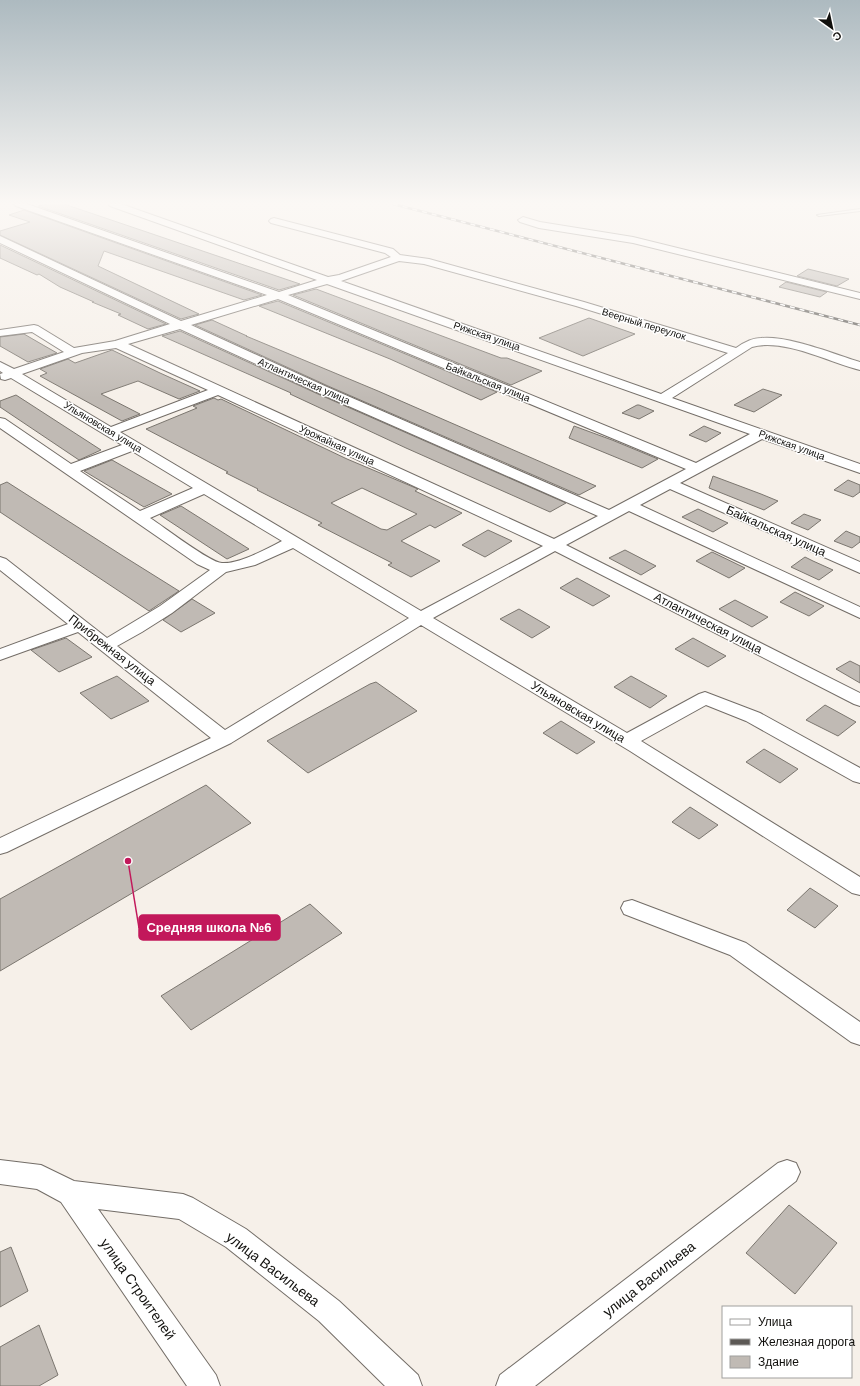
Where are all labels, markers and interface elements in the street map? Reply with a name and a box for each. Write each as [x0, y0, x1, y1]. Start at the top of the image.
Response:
north arrow [812, 8, 852, 48]
text: С [831, 29, 844, 44]
street label: Веерный переулок [601, 306, 688, 342]
street label: Рижская улица [452, 319, 522, 353]
street label: Атлантическая улица [256, 356, 352, 406]
street label: Байкальская улица [444, 360, 532, 404]
street label: Ульяновская улица [62, 399, 144, 455]
street label: Урожайная улица [298, 423, 377, 467]
street label: Рижская улица [757, 428, 827, 462]
street label: Байкальская улица [724, 503, 828, 559]
street label: Атлантическая улица [652, 590, 765, 656]
street label: Прибрежная улица [66, 612, 158, 688]
street label: Ульяновская улица [528, 678, 628, 746]
callout: Средняя школа №6 [139, 915, 280, 940]
text: Средняя школа №6 [146, 920, 272, 935]
street label: улица Васильева [223, 1229, 323, 1309]
street label: улица Строителей [97, 1235, 179, 1343]
street label: улица Васильева [600, 1238, 698, 1320]
legend [722, 1306, 852, 1378]
text: Улица [758, 1315, 792, 1329]
text: Железная дорога [758, 1335, 855, 1349]
text: Здание [758, 1355, 799, 1369]

